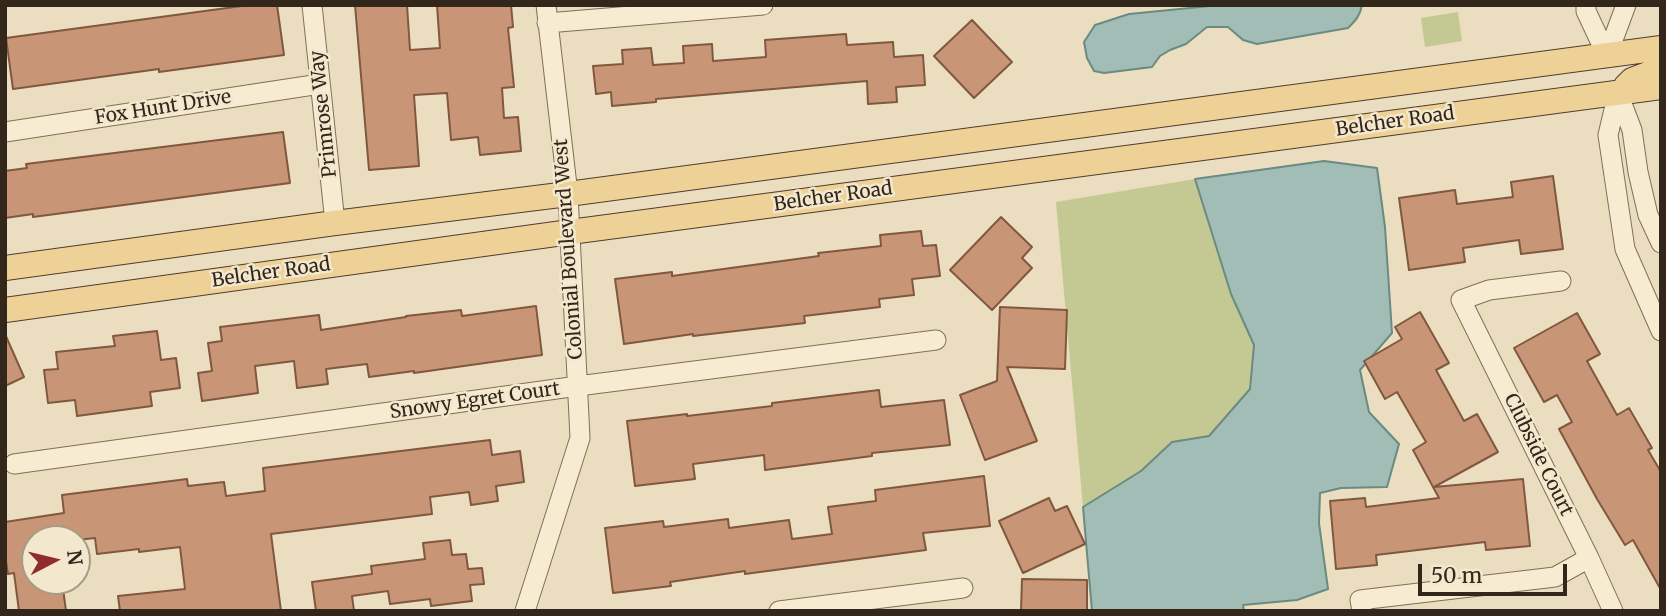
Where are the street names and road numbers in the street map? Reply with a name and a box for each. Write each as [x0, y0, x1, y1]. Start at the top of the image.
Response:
street label: Primrose Way [306, 49, 342, 179]
street label: Fox Hunt Drive [93, 86, 233, 130]
street label: Belcher Road [1334, 102, 1456, 142]
street label: Colonial Boulevard West [550, 138, 588, 360]
street label: Belcher Road [772, 177, 894, 217]
street label: Belcher Road [210, 253, 332, 293]
street label: Snowy Egret Court [388, 378, 562, 424]
street label: Clubside Court [1499, 390, 1577, 520]

